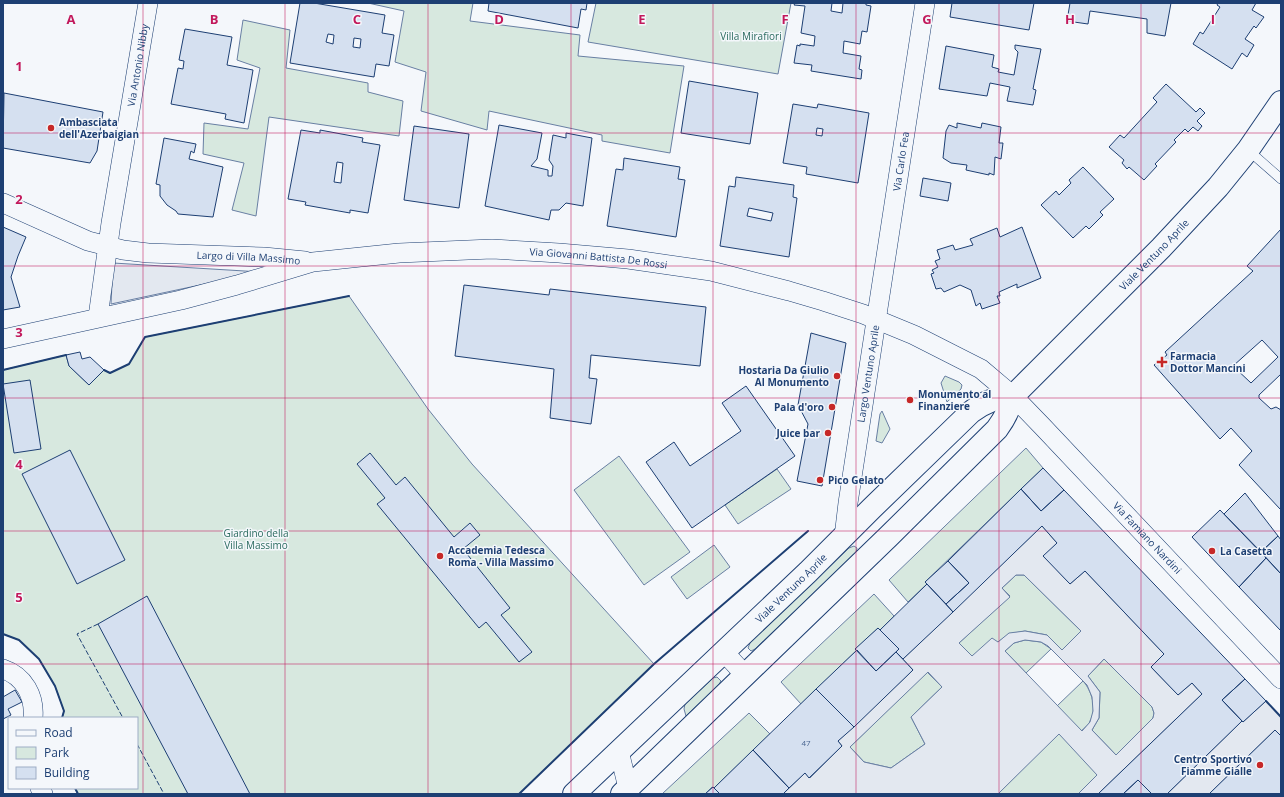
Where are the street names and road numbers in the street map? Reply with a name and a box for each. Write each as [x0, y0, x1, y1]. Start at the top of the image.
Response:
street label: Via Antonio Nibby [124, 22, 152, 107]
street label: Via Carlo Fea [889, 130, 912, 192]
street label: Viale Ventuno Aprile [1116, 215, 1192, 293]
street label: Via Giovanni Battista De Rossi [529, 244, 668, 272]
street label: Largo di Villa Massimo [196, 248, 301, 268]
street label: Largo Ventuno Aprile [853, 324, 882, 423]
street label: Via Famiano Nardini [1110, 499, 1185, 577]
street label: Viale Ventuno Aprile [752, 550, 830, 626]

